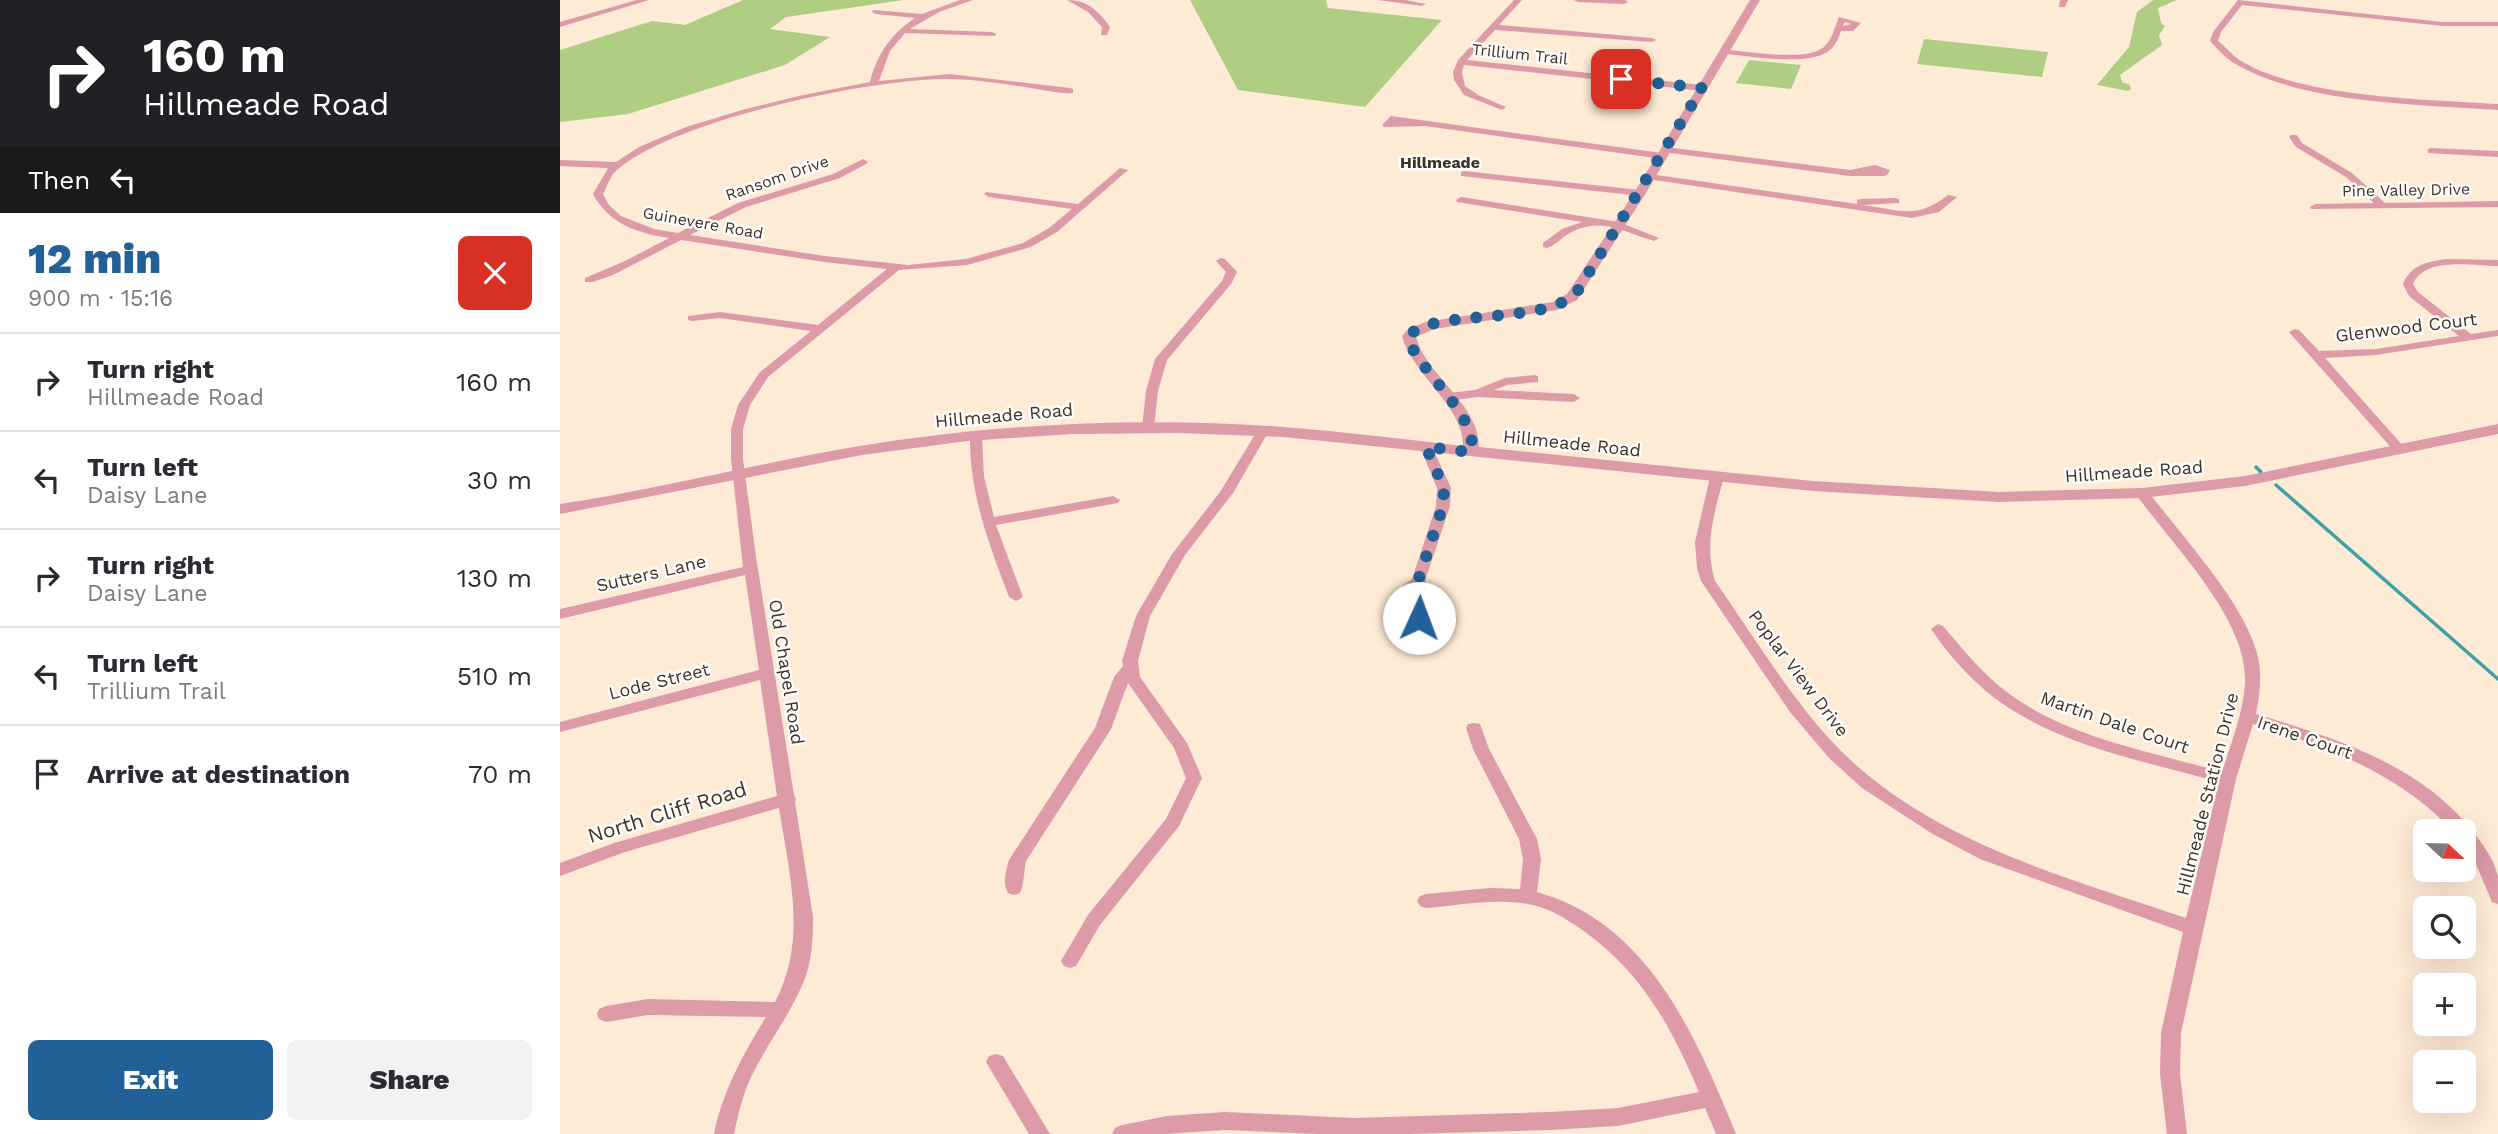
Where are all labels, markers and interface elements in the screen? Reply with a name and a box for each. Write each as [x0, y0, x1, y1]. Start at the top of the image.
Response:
text: 160 m [143, 26, 286, 84]
icon: right [28, 28, 119, 119]
street label: Trillium Trail [1471, 40, 1569, 69]
pin [1591, 49, 1651, 109]
icon: arrive [1602, 60, 1640, 98]
text: Hillmeade Road [143, 85, 389, 123]
street label: Ransom Drive [723, 151, 831, 205]
district label: Hillmeade [1400, 153, 1480, 172]
icon: left [104, 161, 142, 199]
text: Then [28, 165, 90, 195]
street label: Pine Valley Drive [2342, 179, 2470, 201]
street label: Guinevere Road [641, 203, 765, 243]
text: 12 min [28, 234, 161, 283]
button: close [458, 236, 532, 310]
text: 900 m · 15:16 [28, 285, 173, 312]
street label: Glenwood Court [2334, 308, 2478, 346]
text: Turn right [87, 354, 214, 384]
icon: right [28, 363, 66, 401]
text: 160 m [456, 367, 532, 397]
text: Hillmeade Road [87, 384, 264, 411]
street label: Hillmeade Road [934, 399, 1074, 431]
street label: Hillmeade Road [1502, 425, 1642, 461]
text: Turn left [87, 452, 198, 482]
street label: Hillmeade Road [2064, 456, 2204, 486]
icon: left [28, 461, 66, 499]
text: 30 m [467, 465, 532, 495]
text: Daisy Lane [87, 482, 208, 509]
text: Turn right [87, 550, 214, 580]
street label: Sutters Lane [594, 550, 708, 596]
icon: right [28, 559, 66, 597]
text: 130 m [457, 563, 532, 593]
text: Daisy Lane [87, 580, 208, 607]
position arrow [1382, 581, 1456, 655]
street label: Old Chapel Road [765, 598, 809, 746]
street label: Poplar View Drive [1745, 605, 1853, 741]
text: Turn left [87, 648, 198, 678]
icon: left [28, 657, 66, 695]
street label: Lode Street [606, 658, 712, 704]
text: 510 m [457, 661, 532, 691]
text: Trillium Trail [87, 678, 226, 705]
street label: Martin Dale Court [2038, 687, 2192, 757]
street label: Hillmeade Station Drive [2172, 690, 2242, 898]
street label: Irene Court [2255, 711, 2356, 763]
icon: arrive [28, 755, 66, 793]
text: Arrive at destination [87, 759, 350, 789]
text: 70 m [468, 759, 532, 789]
street label: North Cliff Road [584, 776, 750, 848]
north arrow [2413, 819, 2476, 882]
map controls [2413, 819, 2476, 1113]
button: search [2413, 896, 2476, 959]
button: + [2413, 973, 2476, 1036]
button: Exit [28, 1040, 273, 1120]
button: Share [287, 1040, 532, 1120]
button: − [2413, 1050, 2476, 1113]

